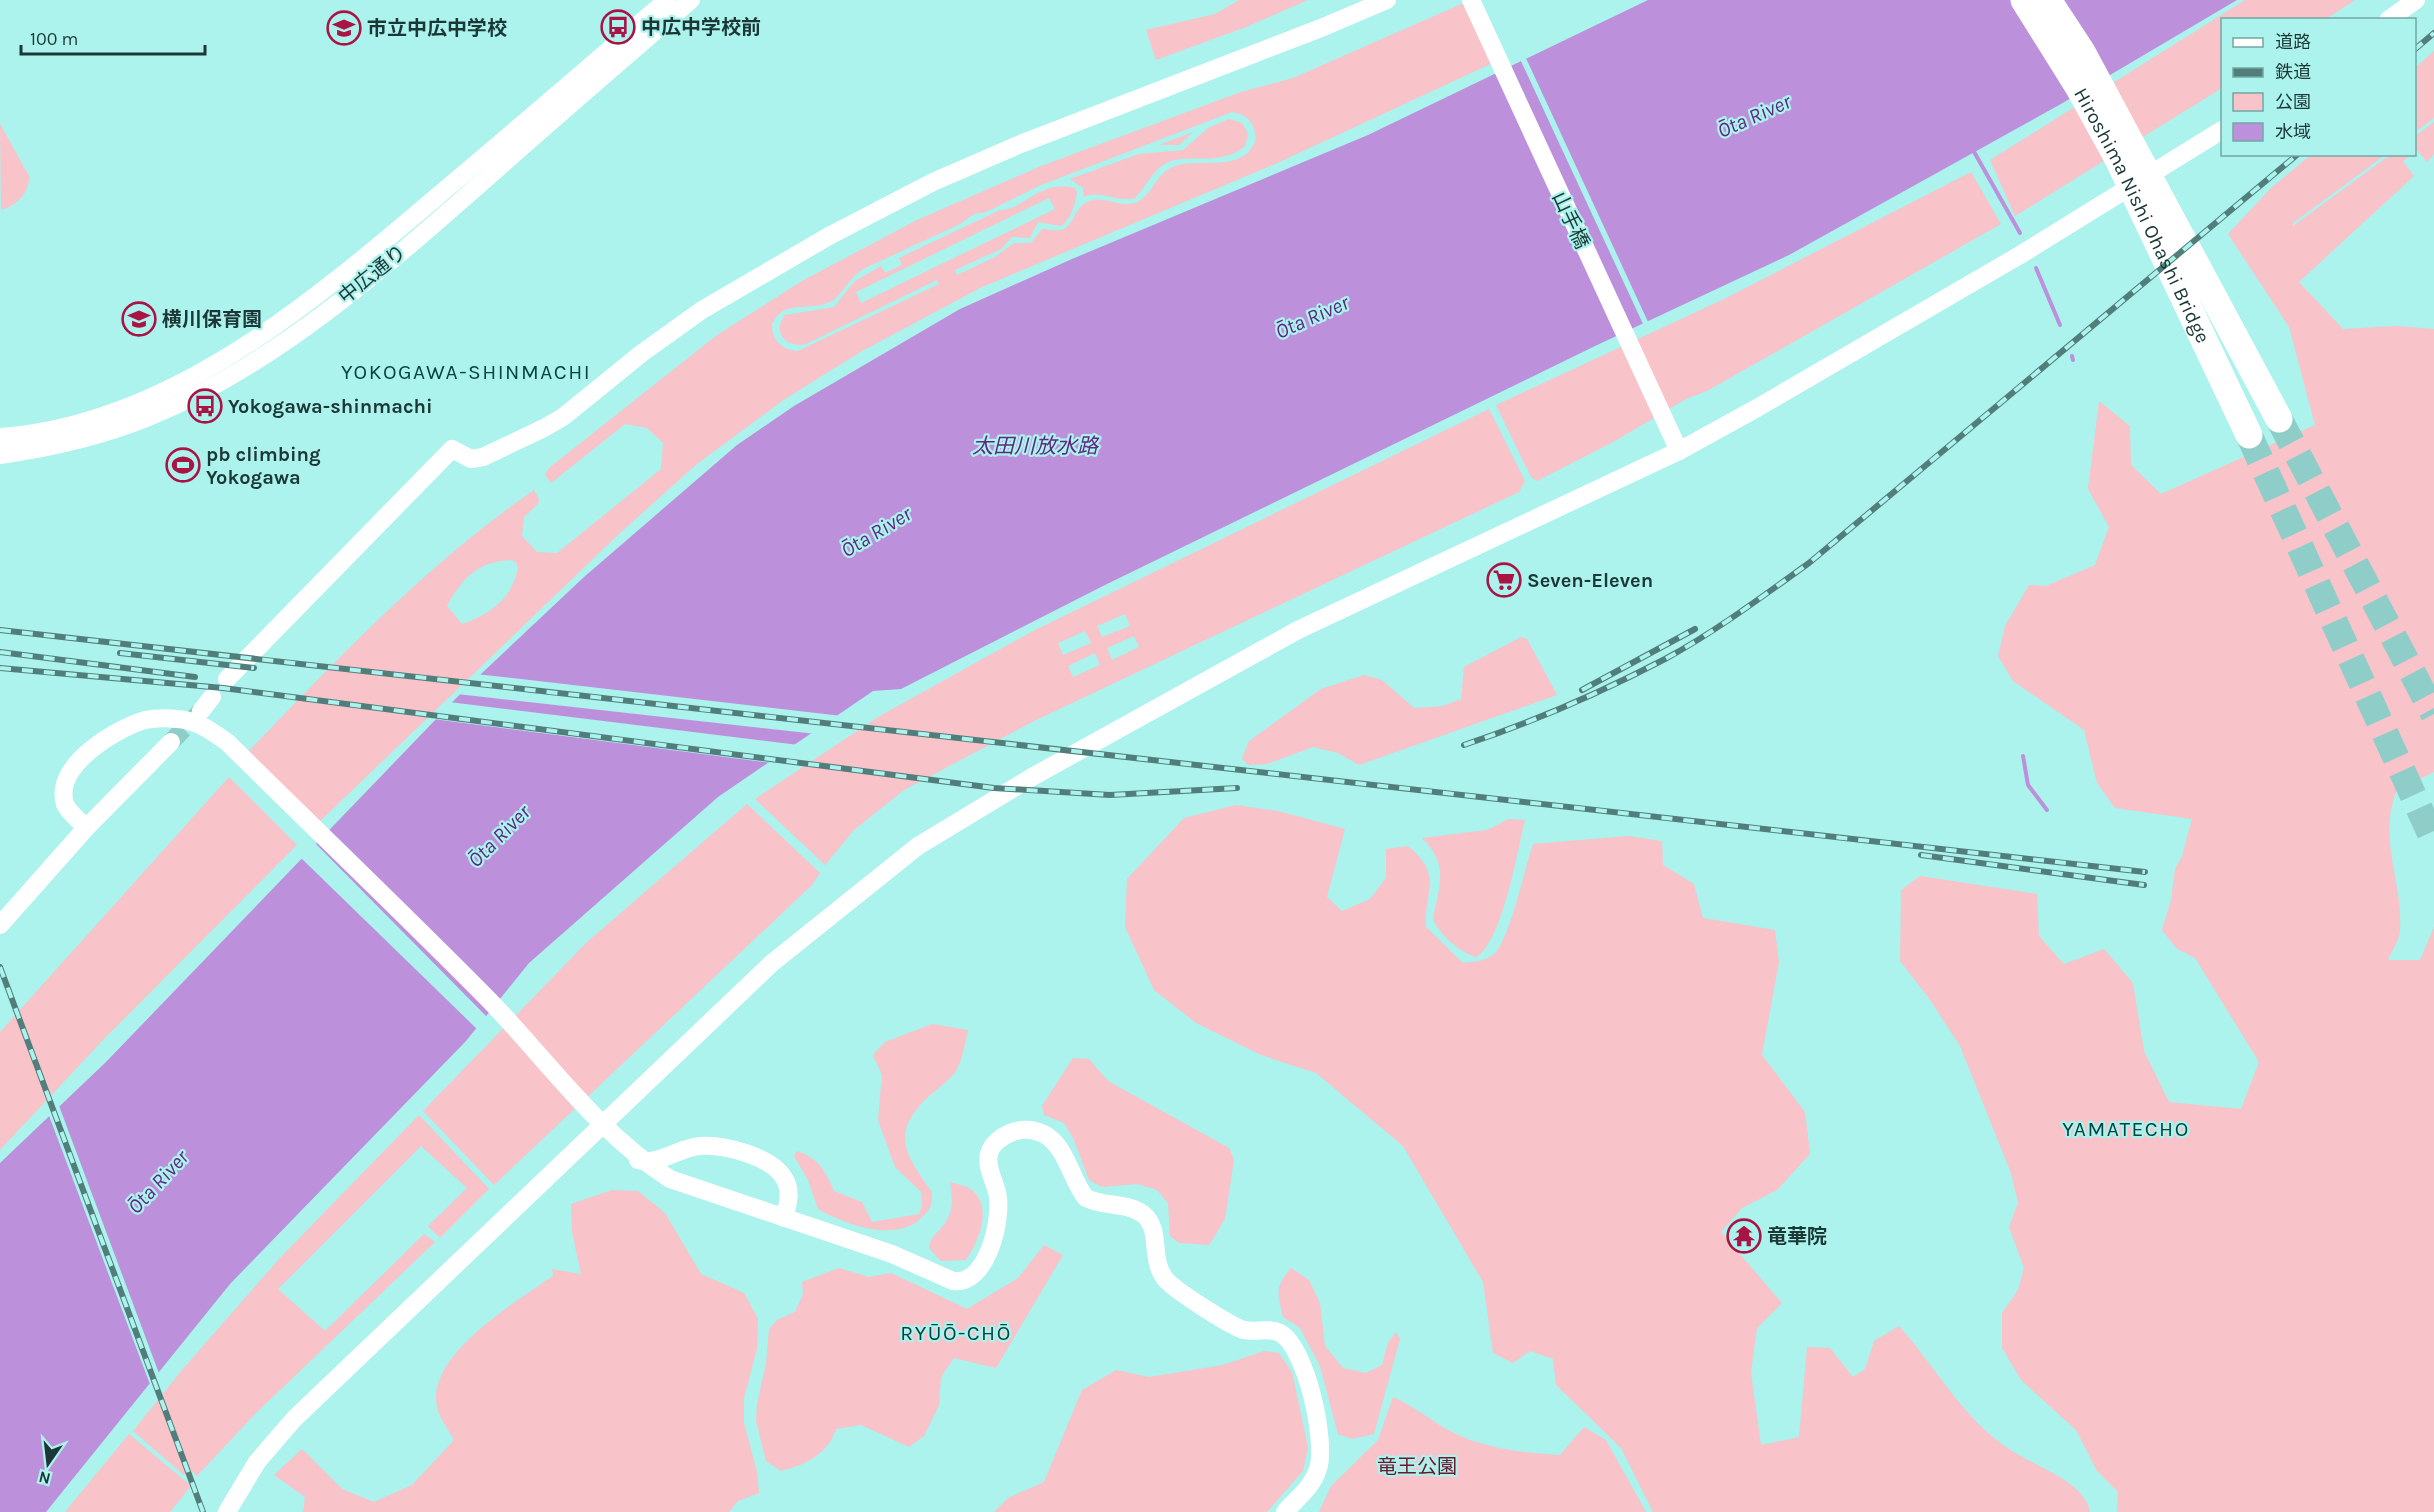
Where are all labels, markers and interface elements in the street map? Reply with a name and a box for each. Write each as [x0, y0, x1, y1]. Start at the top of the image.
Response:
bus stop icon: 中広中学校前 [600, 9, 636, 45]
school or university icon: 市立中広中学校 [326, 10, 362, 46]
place label: 中広中学校前 [641, 16, 761, 39]
place label: 市立中広中学校 [367, 17, 507, 40]
scale bar [21, 18, 206, 56]
legend [2221, 18, 2416, 156]
text: 100 m [30, 28, 78, 50]
text: 道路 [2275, 31, 2311, 53]
text: 鉄道 [2275, 61, 2311, 83]
street label: Hiroshima Nishi Ohashi Bridge [2069, 84, 2215, 347]
water label: Ōta River [1713, 89, 1795, 143]
text: 公園 [2275, 91, 2311, 113]
text: 水域 [2275, 121, 2311, 143]
street label: 山手橋 [1547, 188, 1594, 252]
street label: 中広通り [334, 240, 411, 308]
water label: Ōta River [1271, 290, 1353, 344]
school or university icon: 横川保育園 [121, 301, 157, 337]
place label: 横川保育園 [162, 308, 262, 331]
district label: YOKOGAWA-SHINMACHI [341, 360, 591, 384]
bus stop icon: Yokogawa-shinmachi [187, 388, 223, 424]
place label: Yokogawa-shinmachi [228, 395, 433, 418]
water label: 太田川放水路 [972, 434, 1100, 458]
place label: pb climbing Yokogawa [206, 443, 321, 489]
sports icon: pb climbing Yokogawa [165, 447, 201, 483]
water label: Ōta River [836, 501, 916, 562]
supermarket icon: Seven-Eleven [1486, 562, 1522, 598]
place label: Seven-Eleven [1527, 569, 1653, 592]
water label: Ōta River [463, 799, 536, 872]
district label: YAMATECHO [2062, 1117, 2190, 1141]
water label: Ōta River [123, 1145, 194, 1219]
temple icon: 竜華院 [1726, 1218, 1762, 1254]
place label: 竜華院 [1767, 1225, 1827, 1248]
district label: RYŪŌ-CHŌ [900, 1321, 1012, 1345]
north arrow [18, 1434, 78, 1494]
park label: 竜王公園 [1377, 1455, 1457, 1478]
text: N [37, 1467, 52, 1489]

